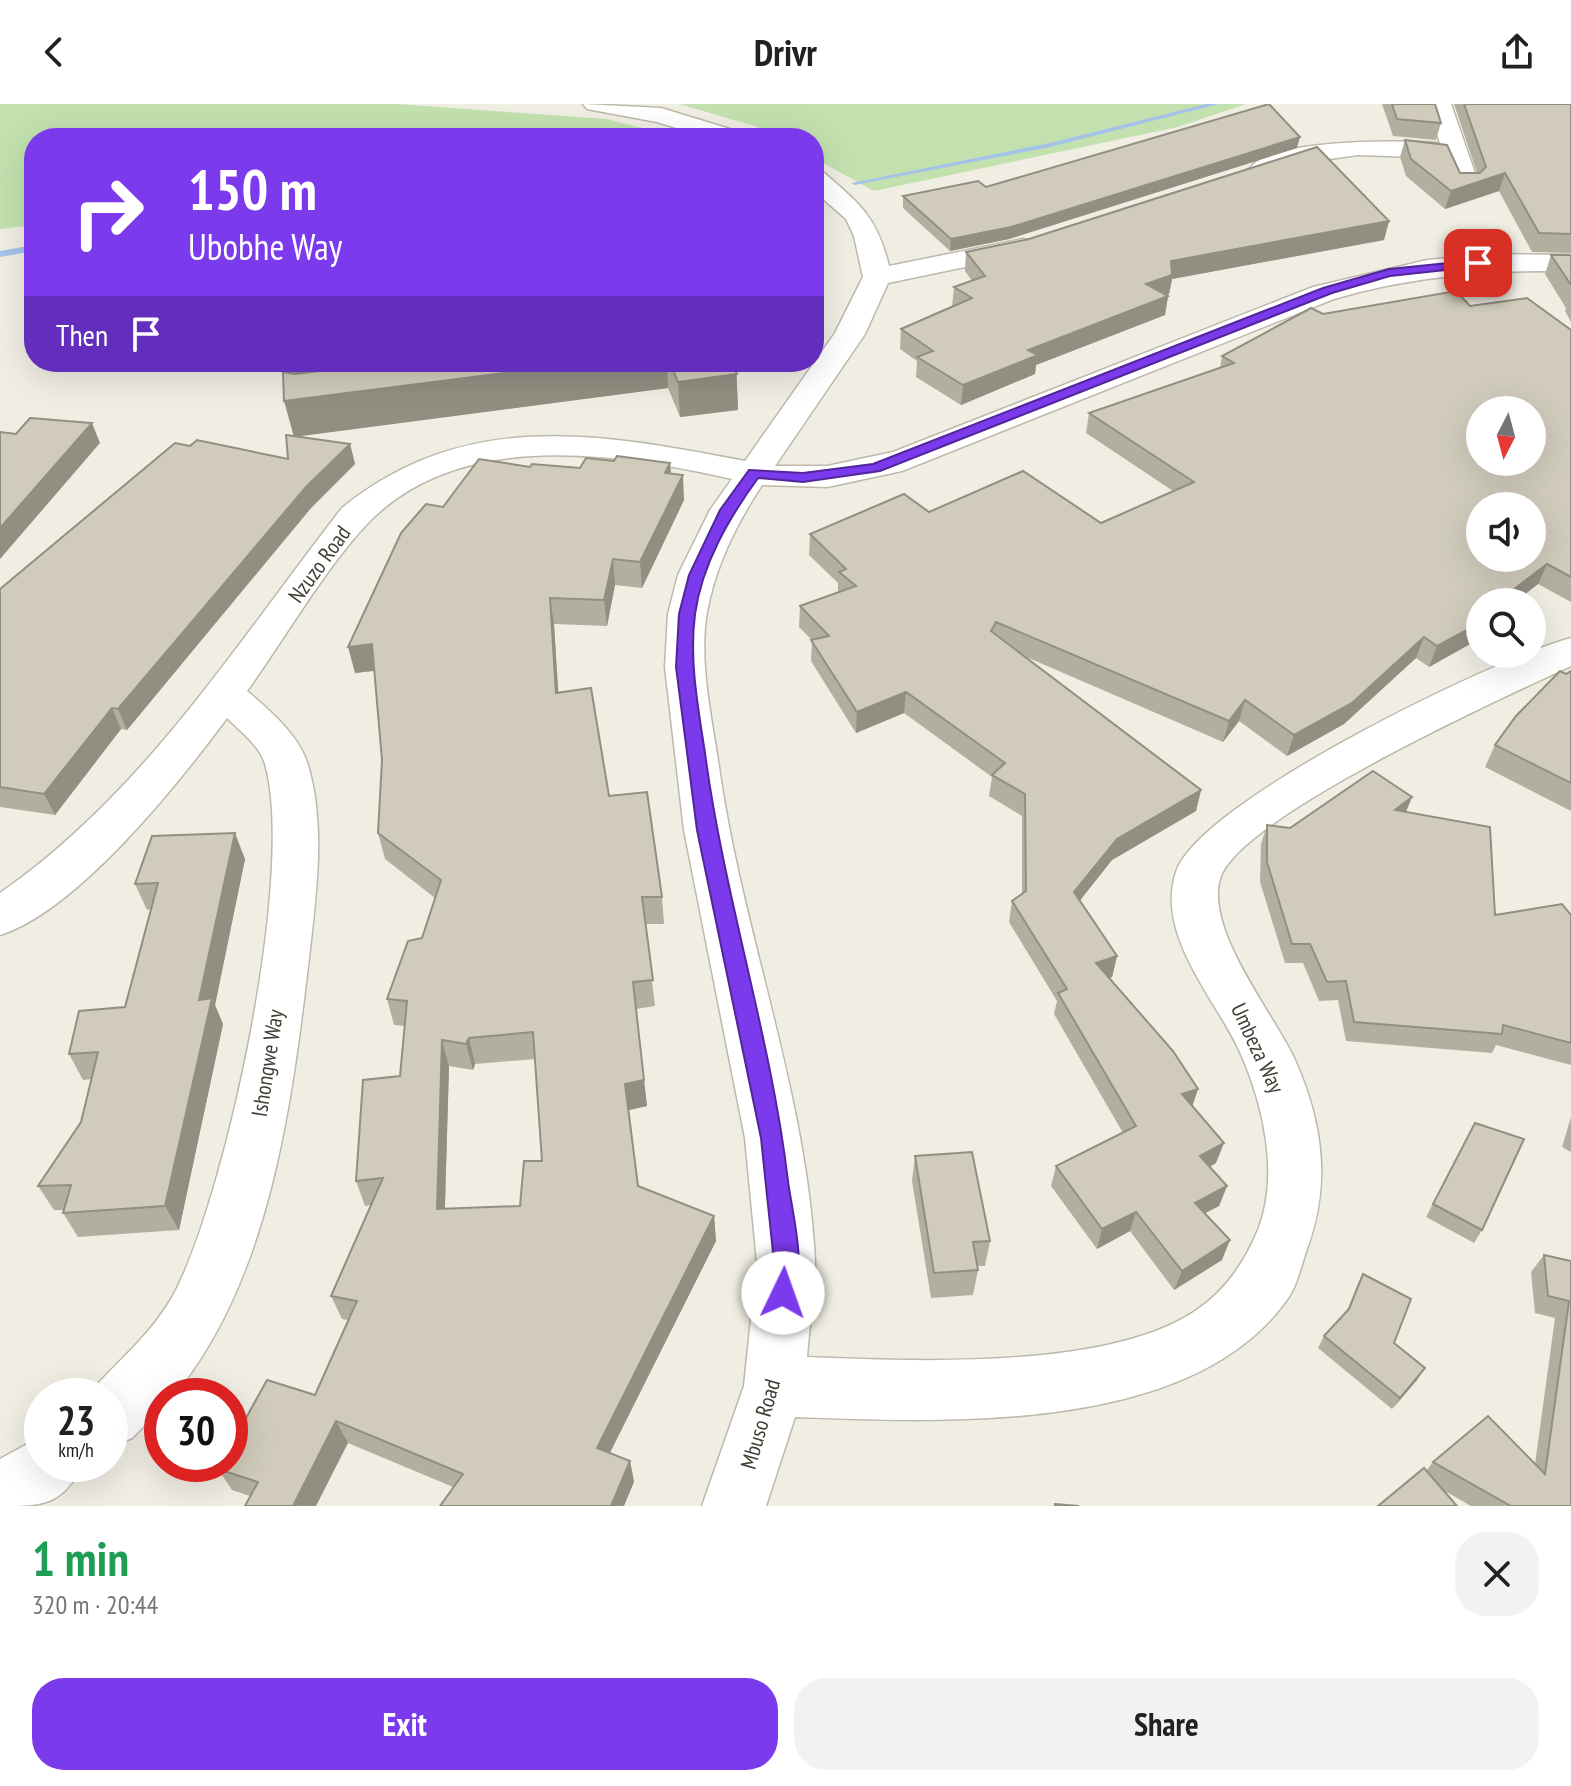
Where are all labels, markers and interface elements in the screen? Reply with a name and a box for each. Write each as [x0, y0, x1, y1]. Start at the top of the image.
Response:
text: Drivr [754, 29, 817, 76]
icon: back [32, 30, 76, 74]
icon: share [1495, 30, 1539, 74]
text: 150 m [188, 153, 317, 225]
icon: right [56, 160, 160, 264]
text: Ubobhe Way [188, 223, 342, 270]
pin [1444, 229, 1512, 297]
icon: arrive [1456, 241, 1500, 285]
icon: arrive [124, 312, 168, 356]
text: Then [56, 315, 108, 354]
north arrow [1466, 396, 1546, 476]
map controls [1466, 396, 1546, 668]
button: sound [1466, 492, 1546, 572]
street label: Nzuzo Road [282, 520, 356, 608]
button: search [1466, 588, 1546, 668]
street label: Umbeza Way [1225, 998, 1291, 1098]
street label: Ishongwe Way [245, 1007, 289, 1119]
position arrow [741, 1251, 825, 1335]
street label: Mbuso Road [734, 1376, 786, 1472]
speed limit sign: 30 [144, 1378, 248, 1482]
text: 23 [57, 1394, 95, 1446]
text: km/h [58, 1437, 94, 1463]
text: 1 min [32, 1527, 129, 1589]
button: close [1455, 1532, 1539, 1616]
text: 320 m · 20:44 [32, 1588, 158, 1621]
button: Exit [32, 1678, 778, 1770]
button: Share [794, 1678, 1539, 1770]

